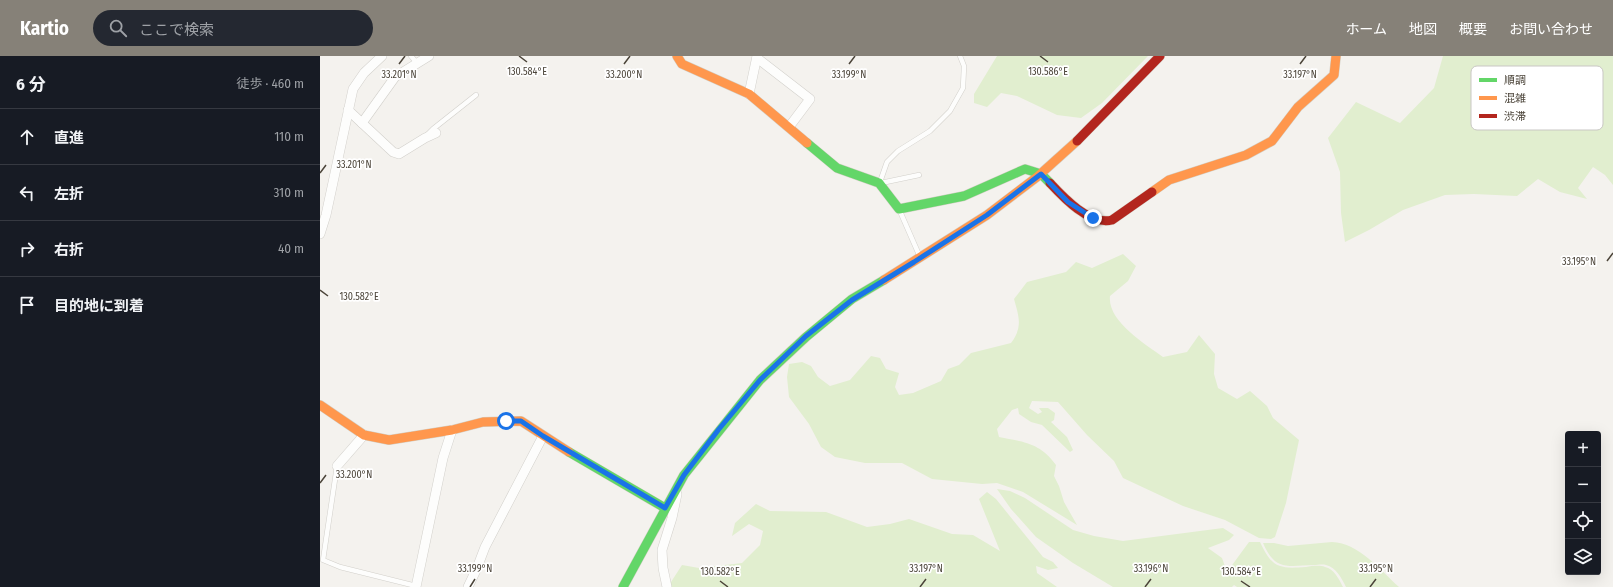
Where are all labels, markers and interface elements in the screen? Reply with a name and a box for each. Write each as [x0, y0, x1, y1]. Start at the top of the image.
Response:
search box [93, 10, 373, 46]
text: Kartio [20, 17, 69, 40]
icon: search [107, 17, 129, 39]
text: ここで検索 [139, 21, 214, 39]
text: ホーム [1345, 21, 1387, 38]
text: 地図 [1409, 21, 1437, 38]
text: 概要 [1459, 21, 1487, 38]
text: お問い合わせ [1509, 21, 1593, 38]
text: 130.584°E [507, 66, 547, 78]
text: 130.586°E [1028, 66, 1068, 78]
legend [1471, 66, 1603, 130]
text: 33.201°N [381, 69, 417, 81]
text: 33.200°N [606, 69, 642, 81]
text: 33.199°N [832, 69, 866, 81]
text: 33.197°N [1283, 69, 1317, 81]
text: 6 分 [16, 74, 45, 95]
text: 順調 [1504, 74, 1526, 87]
text: 徒歩 · 460 m [237, 76, 304, 91]
text: 混雑 [1504, 92, 1526, 105]
text: 渋滞 [1504, 110, 1526, 123]
icon: ahead [16, 126, 38, 148]
text: 直進 [54, 129, 84, 147]
text: 110 m [274, 129, 304, 144]
text: 33.201°N [336, 159, 372, 171]
icon: left [16, 182, 38, 204]
text: 左折 [54, 185, 84, 203]
text: 310 m [274, 185, 304, 200]
route end [1084, 209, 1102, 227]
icon: right [16, 238, 38, 260]
text: 右折 [54, 241, 84, 259]
text: 40 m [278, 241, 304, 256]
text: 33.195°N [1562, 256, 1596, 268]
text: 130.582°E [339, 291, 379, 303]
icon: arrive [16, 294, 38, 316]
text: 目的地に到着 [54, 297, 144, 315]
route start [497, 412, 515, 430]
map controls [1565, 431, 1601, 575]
button: + [1565, 431, 1601, 467]
button: − [1565, 467, 1601, 503]
text: 33.200°N [336, 469, 372, 481]
button: locate [1565, 503, 1601, 539]
button: layers [1565, 539, 1601, 575]
text: 33.199°N [458, 563, 492, 575]
text: 33.197°N [909, 563, 943, 575]
text: 33.196°N [1134, 563, 1168, 575]
text: 33.195°N [1359, 563, 1393, 575]
text: 130.582°E [700, 566, 740, 578]
text: 130.584°E [1221, 566, 1261, 578]

